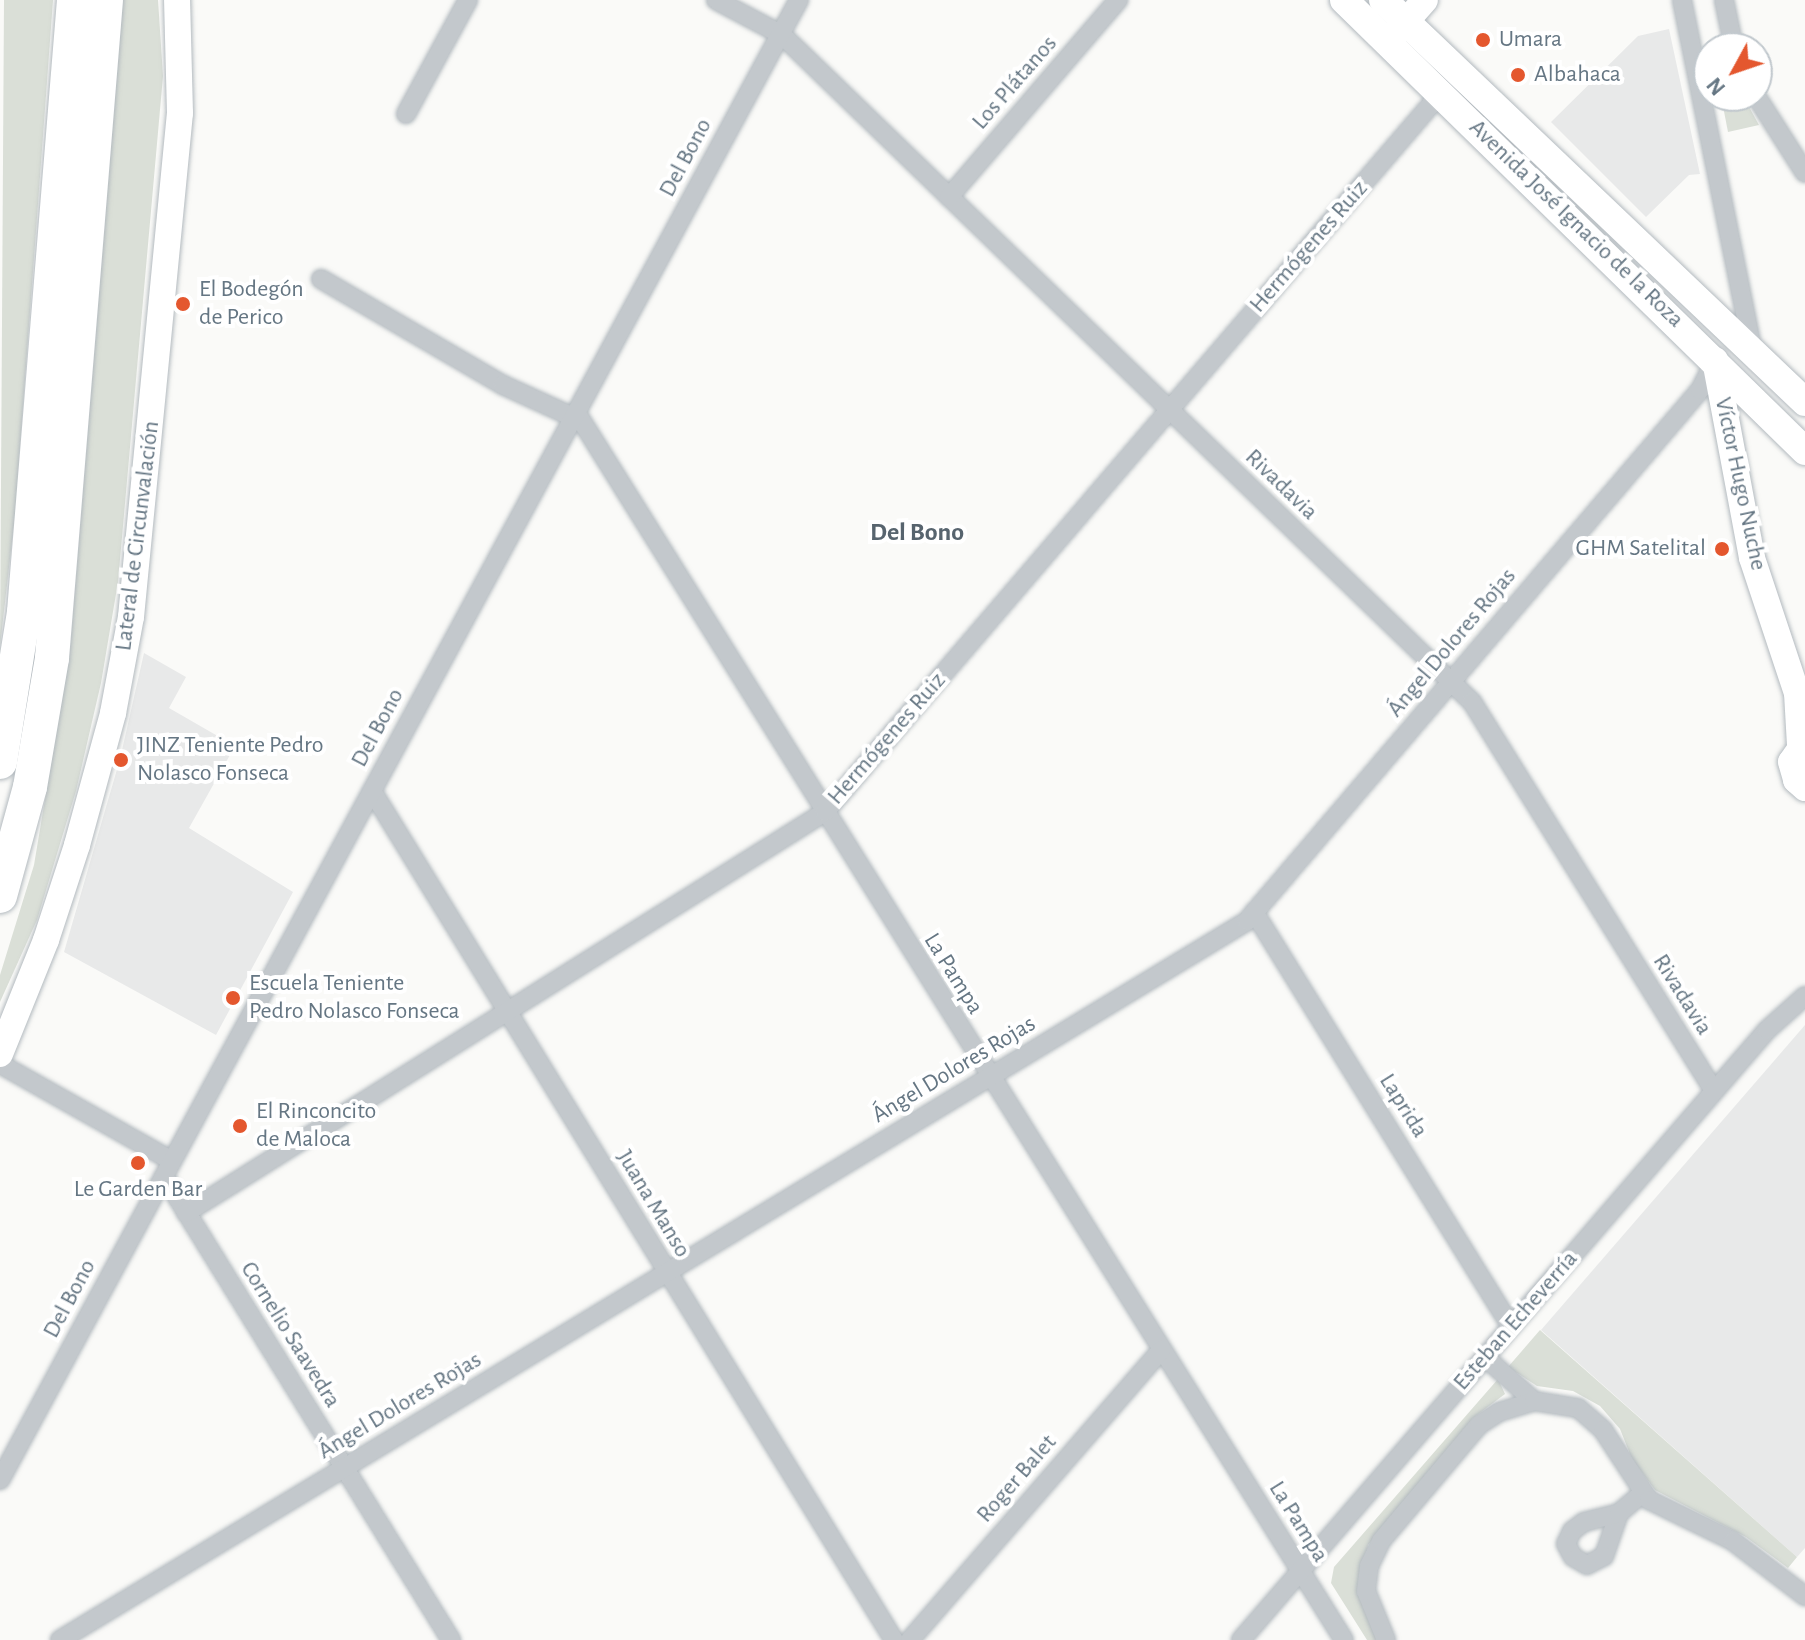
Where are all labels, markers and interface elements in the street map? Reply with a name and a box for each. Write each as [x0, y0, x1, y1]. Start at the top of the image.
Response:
place label: Umara [1499, 26, 1562, 54]
street label: Los Plátanos [966, 30, 1064, 136]
marker: Umara [1474, 31, 1492, 49]
north arrow [1693, 32, 1773, 112]
place label: Albahaca [1534, 61, 1621, 89]
marker: Albahaca [1509, 66, 1527, 84]
text: N [1703, 73, 1729, 99]
street label: Del Bono [653, 114, 719, 202]
street label: Avenida José Ignacio de la Roza [1463, 114, 1689, 334]
street label: Hermógenes Ruiz [1244, 175, 1374, 319]
place label: El Bodegón de Perico [199, 276, 304, 332]
marker: El Bodegón de Perico [174, 295, 192, 313]
street label: Víctor Hugo Nuche [1708, 395, 1772, 573]
street label: Lateral de Circunvalación [110, 419, 166, 653]
street label: Rivadavia [1239, 443, 1323, 527]
district label: Del Bono [870, 517, 964, 549]
place label: GHM Satelital [1576, 535, 1706, 563]
marker: GHM Satelital [1713, 540, 1731, 558]
street label: Ángel Dolores Rojas [1381, 563, 1523, 723]
street label: Hermógenes Ruiz [822, 667, 952, 811]
street label: Del Bono [345, 684, 411, 772]
place label: JINZ Teniente Pedro Nolasco Fonseca [137, 732, 324, 788]
marker: JINZ Teniente Pedro Nolasco Fonseca [112, 751, 130, 769]
street label: La Pampa [917, 928, 989, 1020]
street label: Rivadavia [1646, 949, 1718, 1041]
place label: Escuela Teniente Pedro Nolasco Fonseca [249, 970, 460, 1026]
marker: Escuela Teniente Pedro Nolasco Fonseca [224, 989, 242, 1007]
street label: Ángel Dolores Rojas [867, 1010, 1041, 1130]
street label: Laprida [1372, 1069, 1434, 1143]
place label: El Rinconcito de Maloca [256, 1098, 376, 1154]
marker: El Rinconcito de Maloca [231, 1117, 249, 1135]
street label: Juana Manso [610, 1145, 696, 1263]
marker: Le Garden Bar [129, 1154, 147, 1172]
place label: Le Garden Bar [74, 1176, 202, 1204]
street label: Esteban Echeverría [1448, 1245, 1584, 1397]
street label: Del Bono [37, 1255, 103, 1343]
street label: Cornelio Saavedra [234, 1257, 346, 1413]
street label: Ángel Dolores Rojas [313, 1346, 487, 1466]
street label: Roger Balet [971, 1429, 1063, 1529]
street label: La Pampa [1262, 1476, 1334, 1568]

